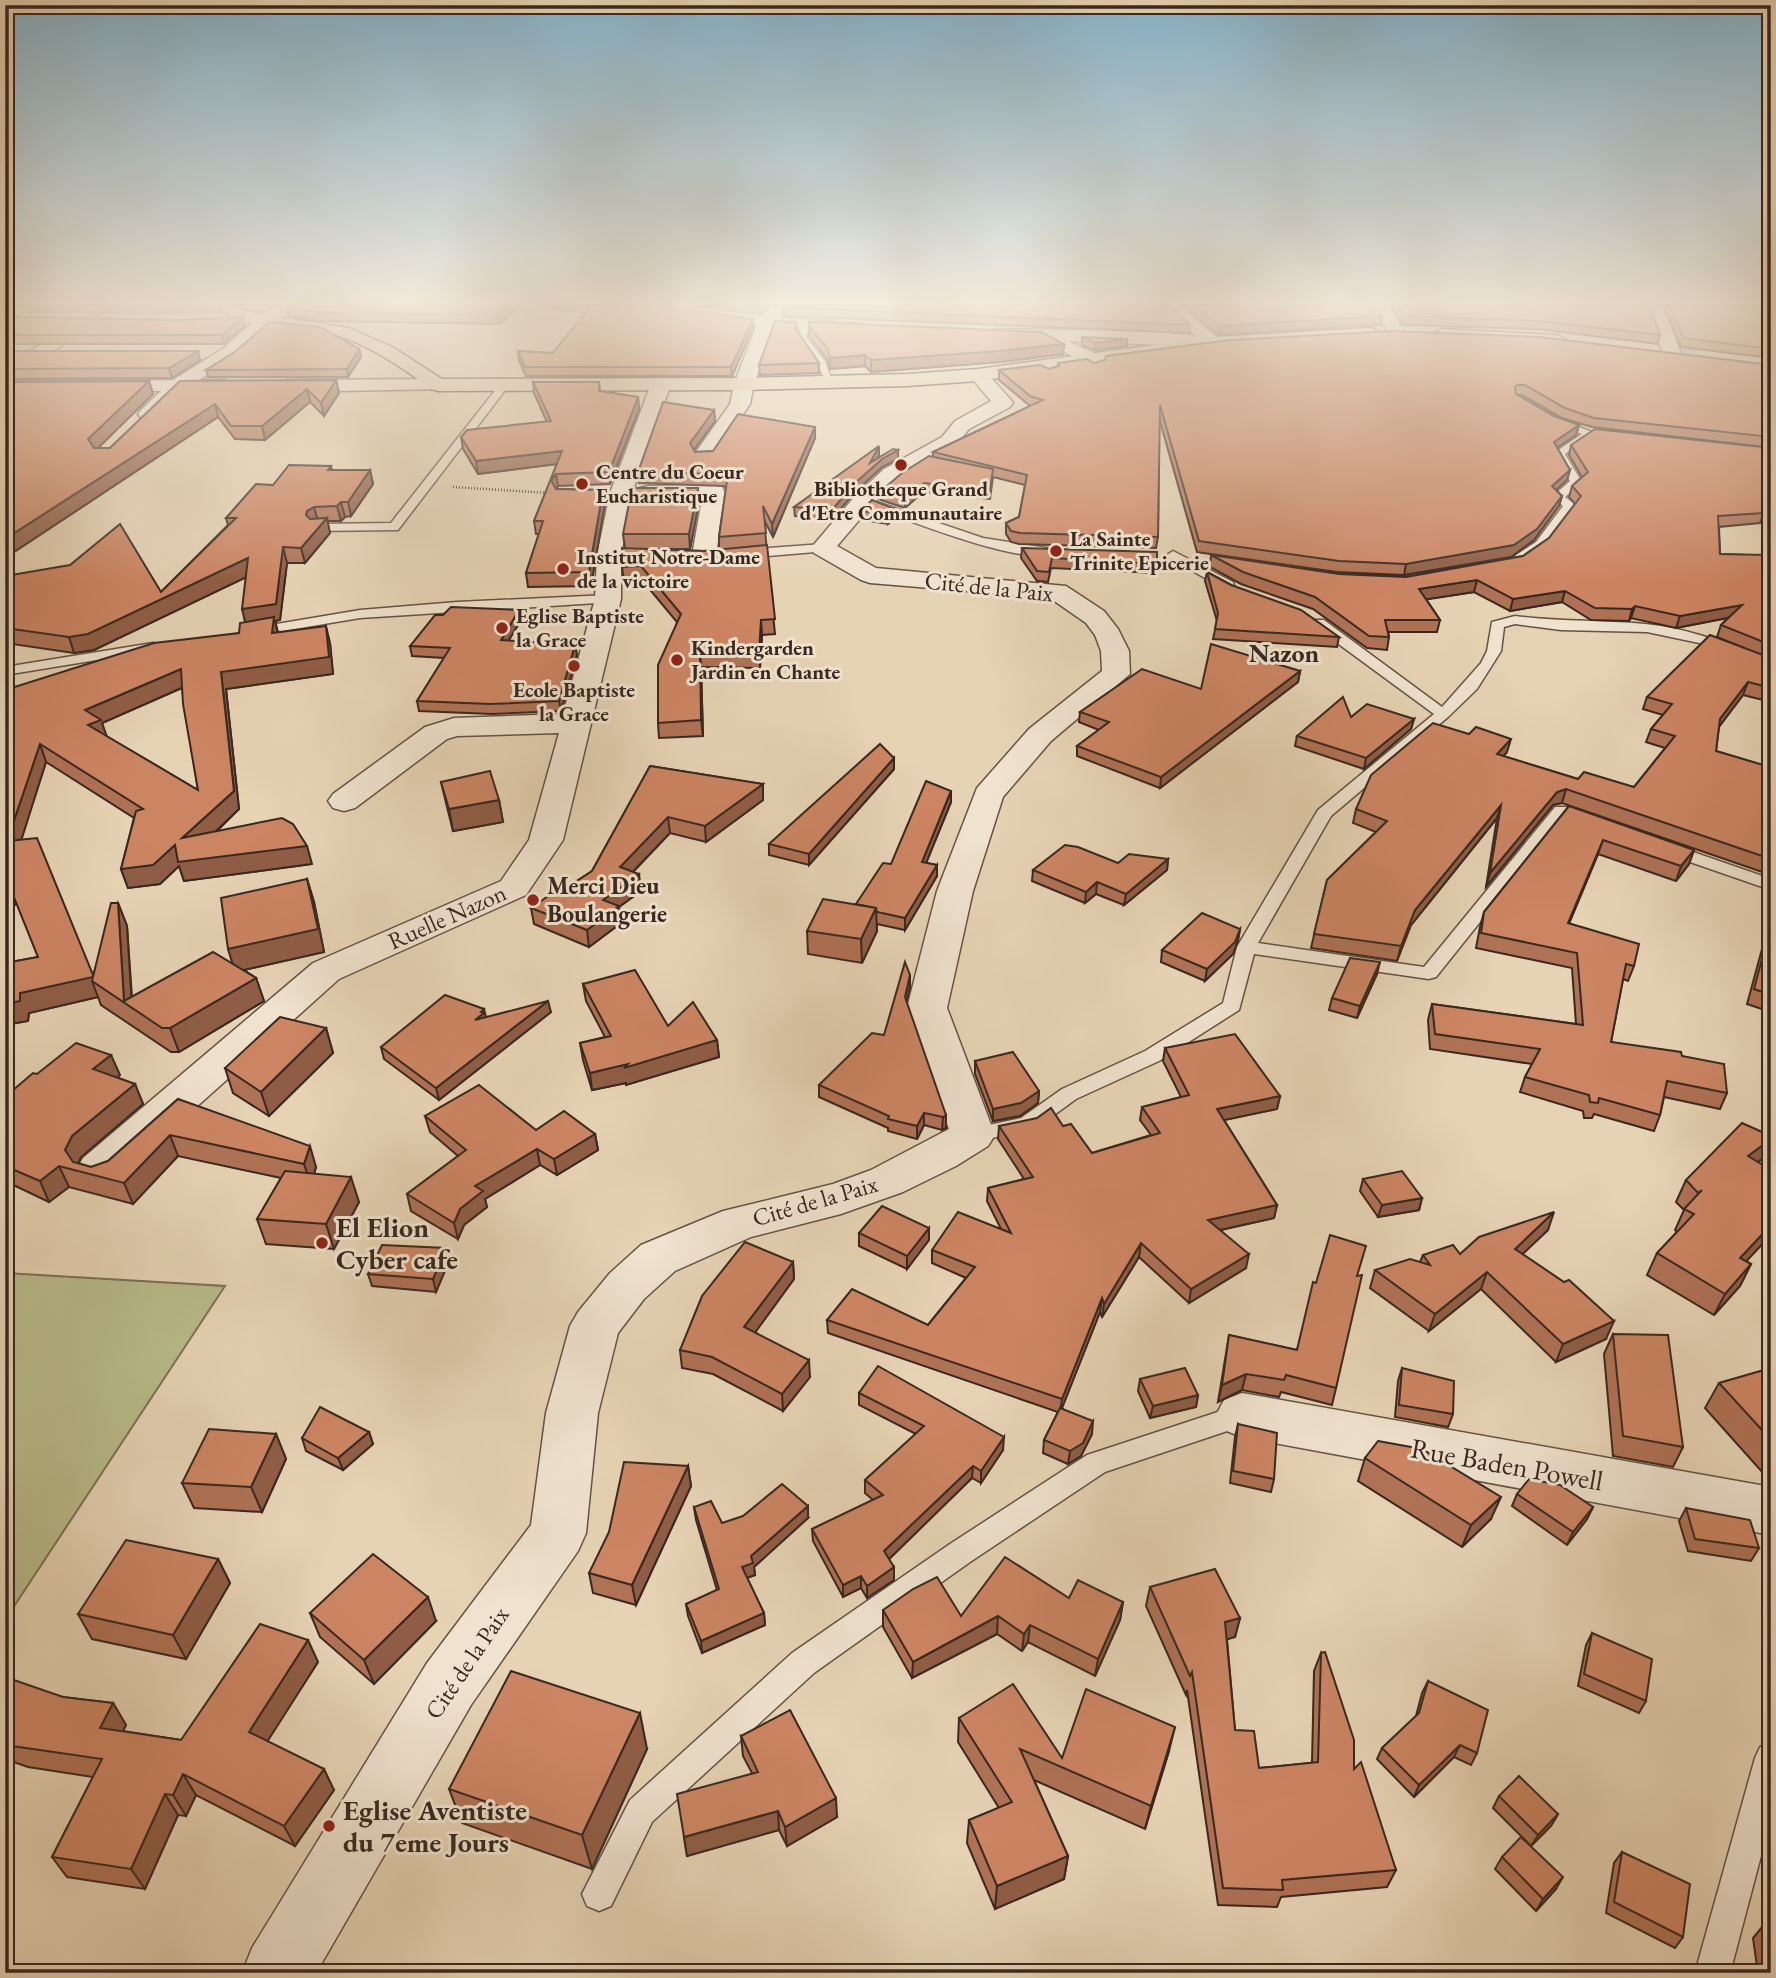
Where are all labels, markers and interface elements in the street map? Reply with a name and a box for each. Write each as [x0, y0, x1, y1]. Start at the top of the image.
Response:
marker: Bibliotheque Grand d'Etre Communautaire [893, 457, 909, 473]
place label: Centre du Coeur Eucharistique [596, 458, 744, 509]
place label: Bibliotheque Grand d'Etre Communautaire [800, 475, 1002, 526]
marker: Centre du Coeur Eucharistique [574, 476, 590, 492]
place label: La Sainte Trinite Epicerie [1070, 525, 1209, 576]
place label: Institut Notre-Dame de la victoire [577, 543, 760, 594]
marker: La Sainte Trinite Epicerie [1048, 543, 1064, 559]
marker: Institut Notre-Dame de la victoire [555, 561, 571, 577]
street label: Cité de la Paix [923, 564, 1055, 609]
place label: Eglise Baptiste la Grace [516, 602, 644, 653]
marker: Eglise Baptiste la Grace [494, 620, 510, 636]
place label: Kindergarden Jardin en Chante [689, 634, 841, 685]
district label: Nazon [1249, 636, 1320, 670]
marker: Kindergarden Jardin en Chante [669, 652, 685, 668]
marker: Ecole Baptiste la Grace [566, 658, 582, 674]
place label: Ecole Baptiste la Grace [513, 676, 635, 727]
place label: Merci Dieu Boulangerie [547, 870, 667, 930]
street label: Ruelle Nazon [383, 877, 511, 956]
marker: Merci Dieu Boulangerie [525, 892, 541, 908]
street label: Cité de la Paix [749, 1168, 882, 1233]
place label: El Elion Cyber cafe [336, 1209, 458, 1277]
marker: El Elion Cyber cafe [314, 1235, 330, 1251]
street label: Rue Baden Powell [1408, 1429, 1606, 1499]
street label: Cité de la Paix [418, 1600, 516, 1725]
place label: Eglise Aventiste du 7eme Jours [343, 1792, 527, 1860]
marker: Eglise Aventiste du 7eme Jours [321, 1818, 337, 1834]

